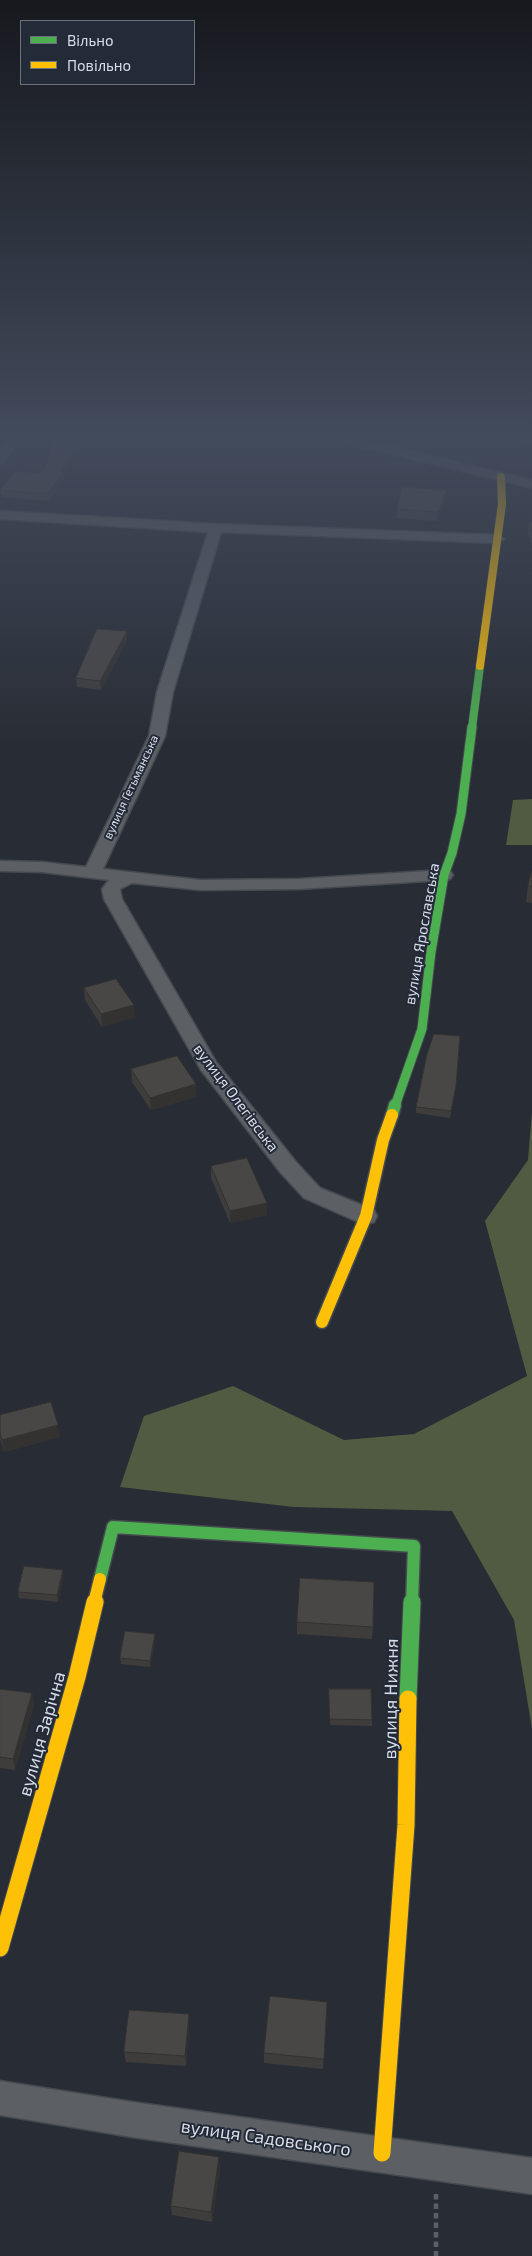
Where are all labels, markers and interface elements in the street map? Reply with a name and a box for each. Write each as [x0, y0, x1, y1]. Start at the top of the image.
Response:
legend [20, 20, 195, 85]
text: Вільно [67, 31, 114, 49]
text: Повільно [67, 56, 131, 74]
street label: вулиця Гетьманська [101, 733, 161, 841]
street label: вулиця Ярославська [401, 862, 443, 1006]
street label: вулиця Олегівська [190, 1041, 282, 1155]
street label: вулиця Нижня [379, 1638, 403, 1760]
street label: вулиця Зарічна [14, 1669, 70, 1799]
street label: вулиця Садовського [180, 2115, 352, 2161]

